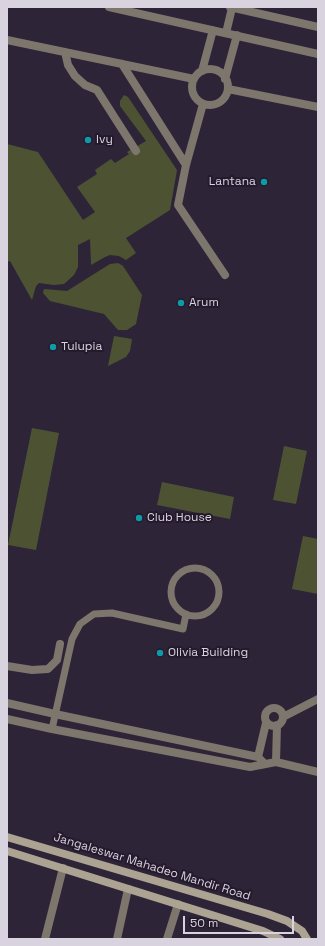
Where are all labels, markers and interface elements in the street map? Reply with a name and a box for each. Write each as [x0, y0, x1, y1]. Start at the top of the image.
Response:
place label: Ivy [96, 133, 113, 147]
marker: Ivy [83, 135, 93, 145]
place label: Lantana [209, 175, 256, 189]
marker: Lantana [259, 177, 269, 187]
place label: Arum [189, 296, 219, 310]
marker: Arum [176, 298, 186, 308]
place label: Tulupia [61, 340, 102, 354]
marker: Tulupia [48, 342, 58, 352]
place label: Club House [147, 511, 212, 525]
marker: Club House [134, 513, 144, 523]
place label: Olivia Building [168, 646, 248, 660]
marker: Olivia Building [155, 648, 165, 658]
street label: Jangaleswar Mahadeo Mandir Road [52, 830, 252, 904]
scale bar [185, 908, 296, 934]
text: 50 m [190, 915, 218, 931]

